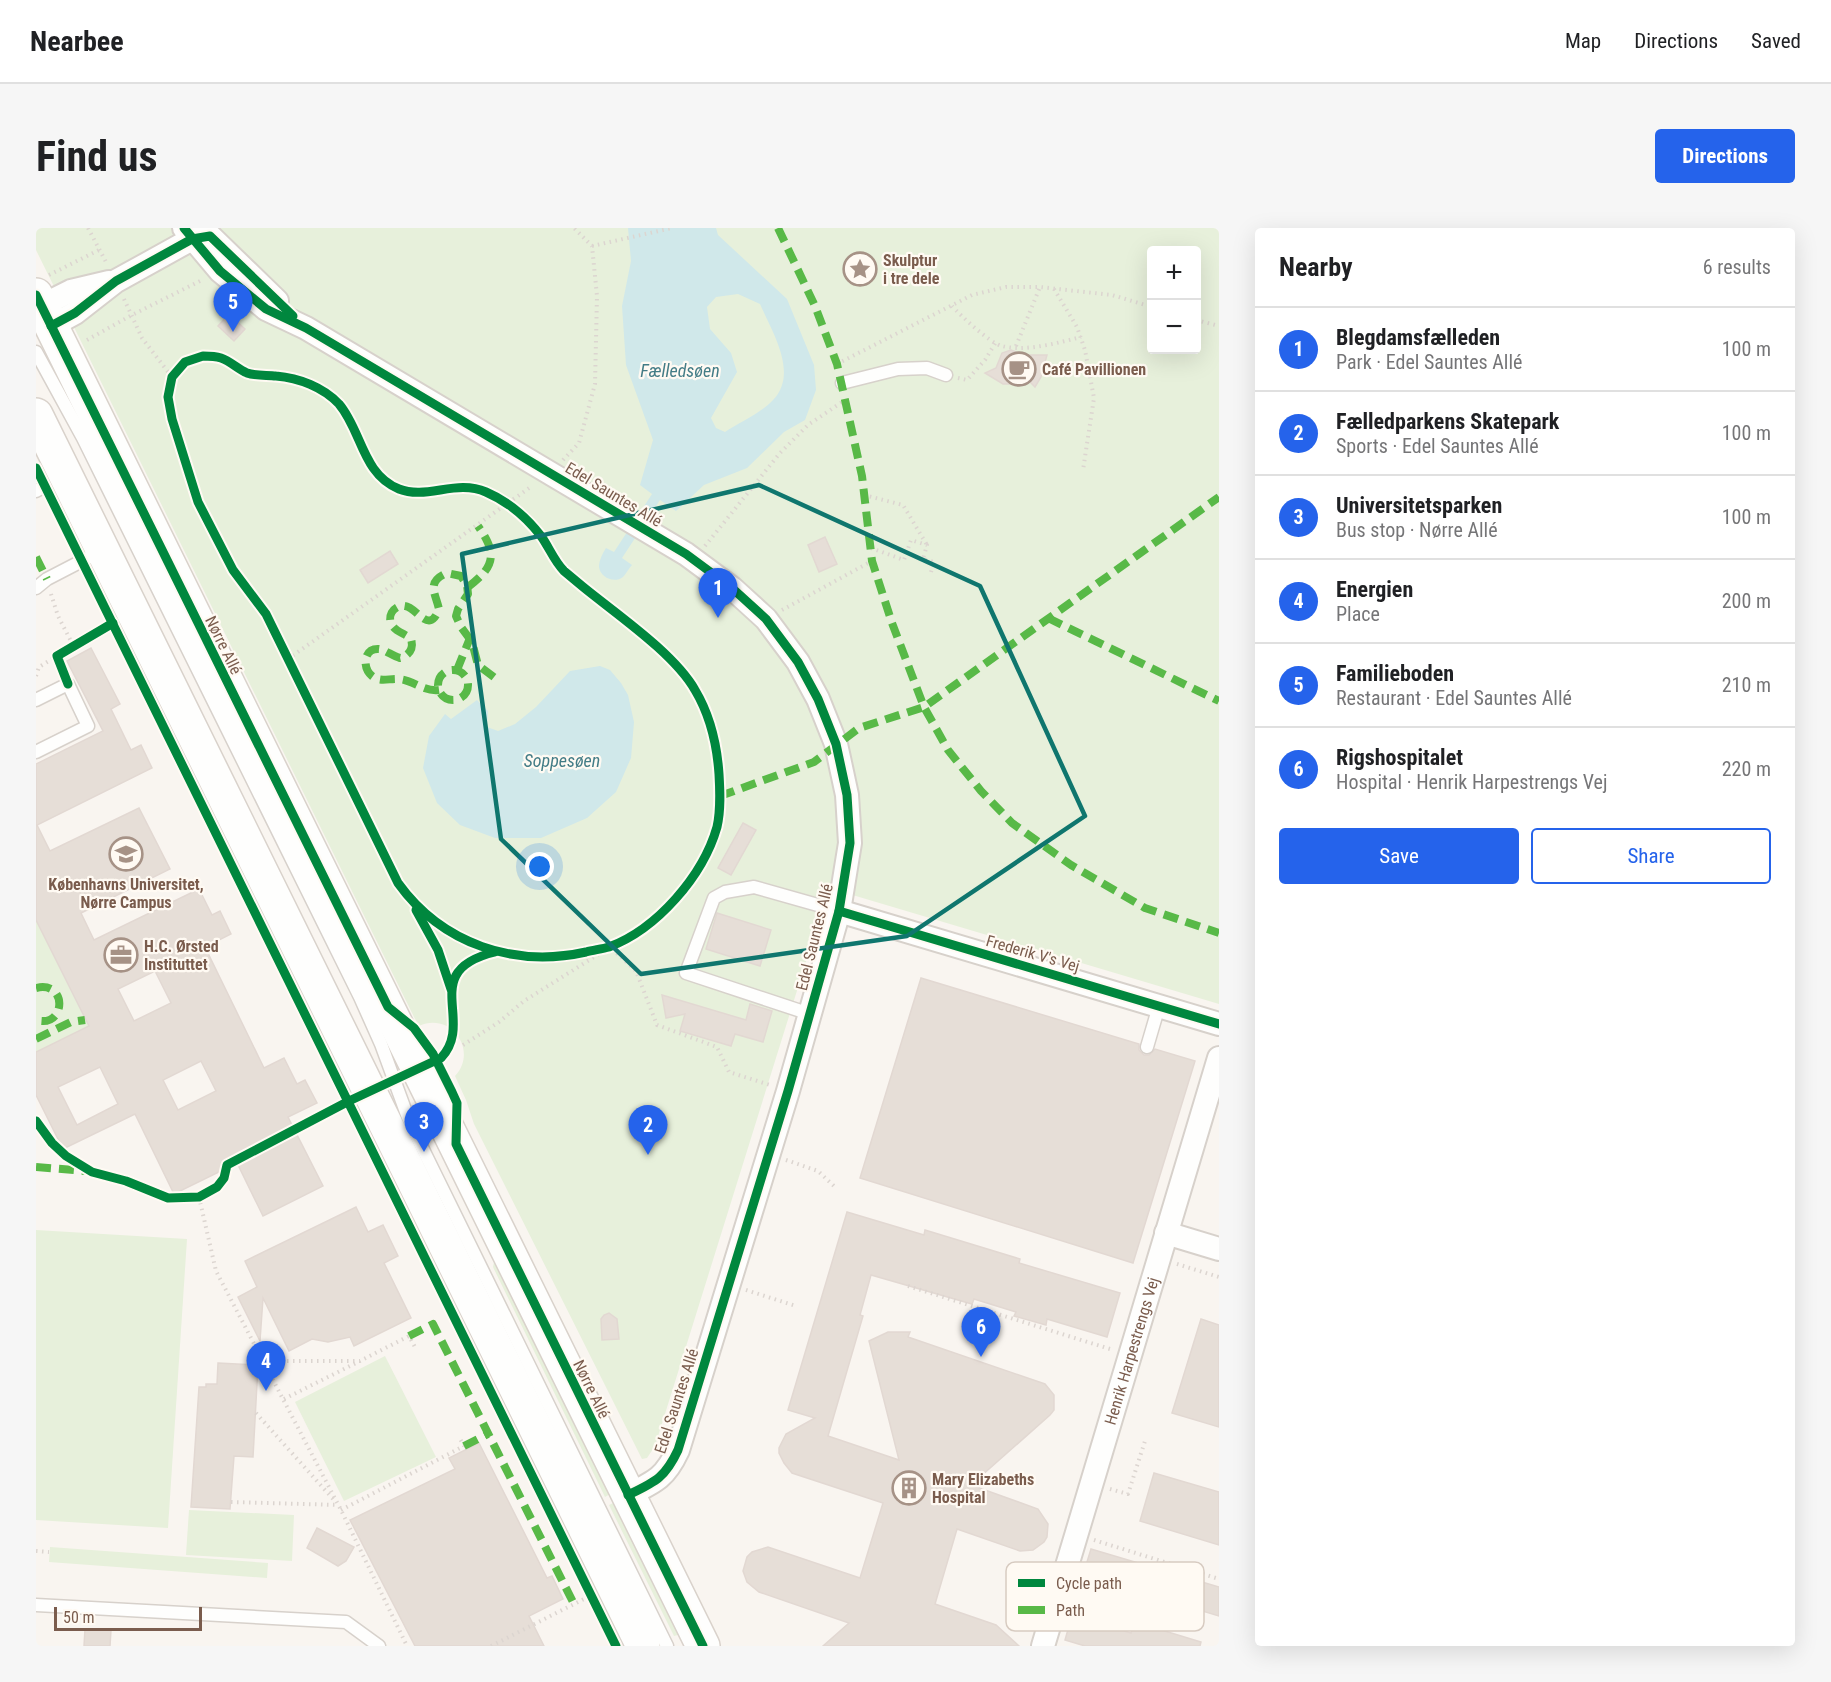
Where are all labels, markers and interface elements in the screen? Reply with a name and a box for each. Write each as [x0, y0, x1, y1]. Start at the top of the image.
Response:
text: Nearbee [30, 25, 124, 58]
text: Map [1565, 29, 1601, 53]
text: Directions [1634, 29, 1718, 53]
text: Saved [1751, 29, 1801, 53]
button: Directions [1655, 129, 1795, 183]
text: Find us [36, 132, 157, 181]
map controls [1147, 246, 1201, 354]
button: + [1147, 246, 1201, 300]
place icon: Skulptur i tre dele [842, 251, 878, 287]
place label: Skulptur i tre dele [883, 251, 940, 288]
text: Nearby [1279, 252, 1353, 282]
text: 6 results [1703, 255, 1771, 279]
pin: 5 [214, 282, 252, 332]
button: − [1147, 300, 1201, 354]
text: Blegdamsfælleden [1336, 325, 1500, 350]
text: 1 [1293, 337, 1304, 361]
text: 100 m [1722, 337, 1771, 361]
text: Park · Edel Sauntes Allé [1336, 350, 1522, 374]
cafe icon: Café Pavillionen [1001, 351, 1037, 387]
water label: Fælledsøen [640, 360, 720, 381]
place label: Café Pavillionen [1042, 360, 1146, 379]
text: Fælledparkens Skatepark [1336, 409, 1559, 434]
text: 2 [1293, 421, 1304, 445]
text: 100 m [1722, 421, 1771, 445]
text: Sports · Edel Sauntes Allé [1336, 434, 1539, 458]
street label: Edel Sauntes Allé [562, 458, 665, 531]
text: Universitetsparken [1336, 493, 1502, 518]
text: 3 [1293, 505, 1304, 529]
text: 100 m [1722, 505, 1771, 529]
text: Bus stop · Nørre Allé [1336, 518, 1498, 542]
pin: 1 [698, 568, 738, 618]
text: Energien [1336, 577, 1413, 602]
text: 4 [1293, 589, 1304, 613]
text: 200 m [1722, 589, 1771, 613]
text: Place [1336, 602, 1380, 626]
street label: Nørre Allé [201, 613, 246, 678]
text: Familieboden [1336, 661, 1454, 686]
text: 5 [1293, 673, 1304, 697]
text: 210 m [1722, 673, 1771, 697]
text: Restaurant · Edel Sauntes Allé [1336, 686, 1572, 710]
text: Rigshospitalet [1336, 745, 1463, 770]
water label: Soppesøen [524, 750, 600, 771]
text: 6 [1293, 757, 1304, 781]
text: 220 m [1722, 757, 1771, 781]
text: Hospital · Henrik Harpestrengs Vej [1336, 770, 1607, 794]
button: Save [1279, 828, 1519, 884]
button: Share [1531, 828, 1771, 884]
school or university icon: Københavns Universitet, Nørre Campus [108, 836, 144, 872]
your location [525, 852, 554, 881]
place label: Københavns Universitet, Nørre Campus [48, 875, 204, 912]
street label: Edel Sauntes Allé [792, 882, 837, 992]
street label: Frederik V's Vej [984, 931, 1082, 976]
office icon: H.C. Ørsted Instituttet [103, 937, 139, 973]
place label: H.C. Ørsted Instituttet [144, 937, 219, 974]
pin: 3 [404, 1102, 444, 1152]
pin: 2 [628, 1106, 668, 1155]
street label: Henrik Harpestrengs Vej [1101, 1275, 1163, 1427]
pin: 6 [962, 1308, 1000, 1357]
pin: 4 [246, 1342, 286, 1391]
street label: Edel Sauntes Allé [651, 1346, 702, 1456]
street label: Nørre Allé [569, 1357, 614, 1422]
building icon: Mary Elizabeths Hospital [891, 1470, 927, 1506]
place label: Mary Elizabeths Hospital [932, 1470, 1034, 1507]
legend [1006, 1562, 1204, 1631]
text: Cycle path [1056, 1574, 1122, 1593]
text: Path [1056, 1601, 1085, 1620]
scale bar [54, 1604, 202, 1632]
text: 50 m [63, 1608, 95, 1627]

